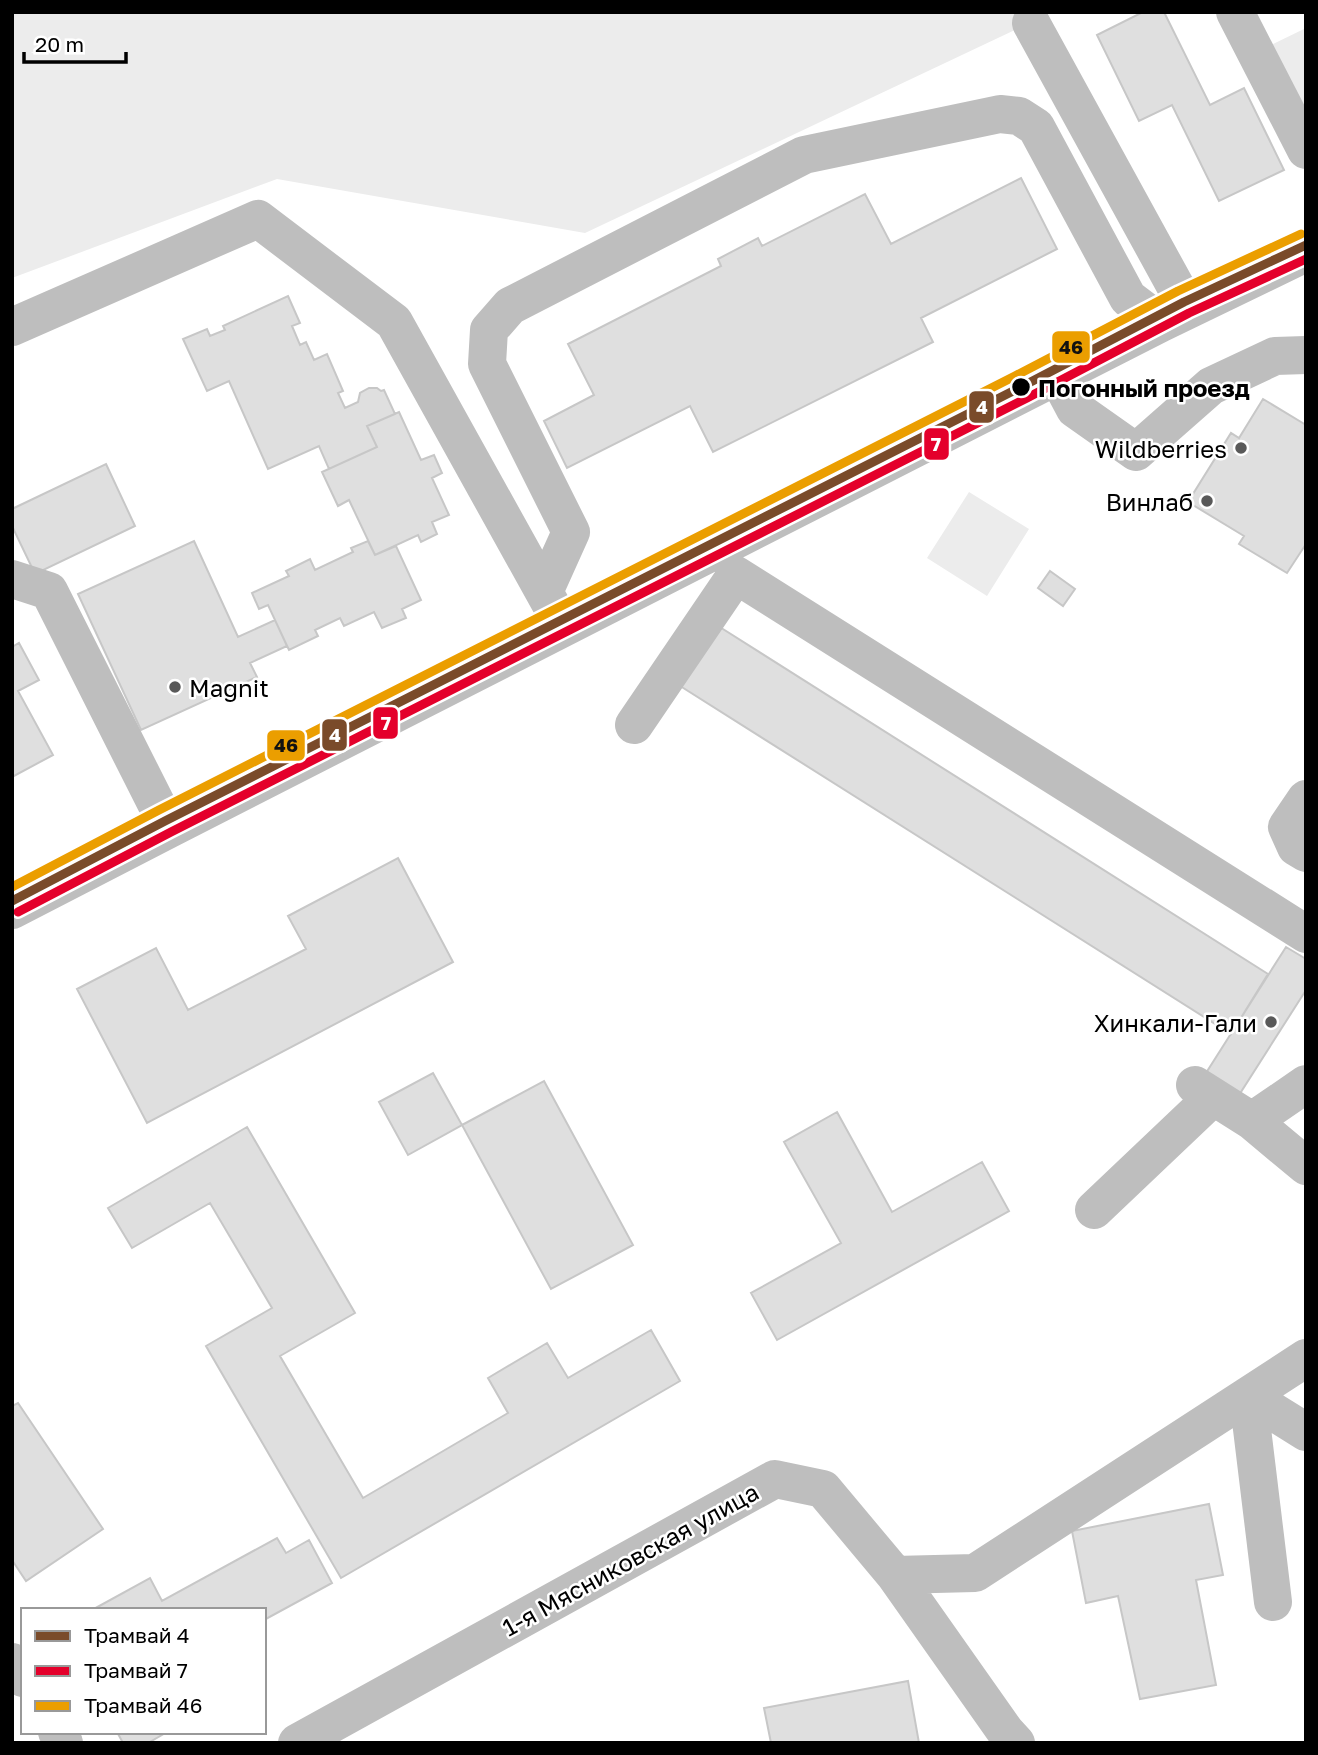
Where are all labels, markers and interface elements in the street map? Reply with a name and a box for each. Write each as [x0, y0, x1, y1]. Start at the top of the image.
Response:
scale bar [24, 21, 126, 65]
text: 20 m [35, 31, 84, 57]
line badge: 46 [1051, 330, 1091, 364]
text: 46 [1059, 335, 1083, 358]
place label: Погонный проезд [1038, 373, 1250, 402]
marker: Погонный проезд [1010, 376, 1032, 398]
line badge: 4 [968, 390, 995, 424]
text: 4 [976, 395, 988, 418]
line badge: 7 [923, 427, 950, 461]
text: 7 [931, 432, 941, 455]
place label: Wildberries [1095, 434, 1227, 463]
marker: Wildberries [1233, 440, 1249, 456]
place label: Винлаб [1106, 487, 1193, 516]
marker: Винлаб [1199, 493, 1215, 509]
place label: Magnit [189, 673, 269, 702]
marker: Magnit [167, 679, 183, 695]
line badge: 7 [372, 706, 399, 740]
text: 7 [381, 711, 391, 734]
line badge: 4 [321, 718, 348, 752]
text: 4 [329, 723, 341, 746]
line badge: 46 [266, 729, 306, 762]
text: 46 [274, 733, 298, 756]
place label: Хинкали-Гали [1094, 1008, 1257, 1037]
marker: Хинкали-Гали [1263, 1014, 1279, 1030]
street label: 1-я Мясниковская улица [497, 1476, 763, 1642]
legend [21, 1608, 266, 1734]
text: Трамвай 4 [84, 1622, 190, 1648]
text: Трамвай 7 [84, 1657, 188, 1683]
text: Трамвай 46 [84, 1692, 202, 1718]

